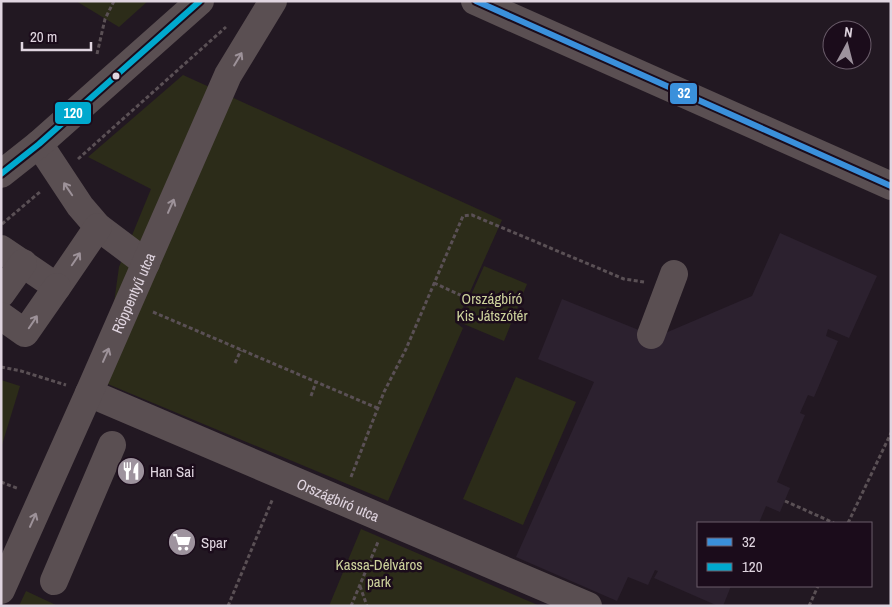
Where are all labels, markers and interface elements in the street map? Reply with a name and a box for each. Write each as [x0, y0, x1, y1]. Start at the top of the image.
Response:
scale bar [22, 20, 91, 52]
north arrow [822, 20, 872, 70]
text: N [843, 23, 854, 42]
text: 20 m [30, 26, 57, 47]
one-way arrow [233, 52, 243, 66]
unlabelled marker [111, 71, 121, 81]
line badge: 32 [669, 82, 698, 105]
text: 32 [678, 84, 690, 102]
line badge: 120 [54, 101, 92, 125]
text: 120 [63, 104, 83, 122]
one-way arrow [63, 182, 73, 196]
one-way arrow [166, 199, 176, 214]
street label: Röppentyű utca [106, 249, 160, 337]
one-way arrow [71, 252, 81, 266]
park label: Országbíró Kis Játszótér [456, 288, 528, 326]
one-way arrow [28, 315, 38, 329]
one-way arrow [101, 348, 111, 363]
restaurant icon: Han Sai [116, 456, 146, 486]
place label: Han Sai [150, 461, 194, 482]
street label: Országbíró utca [294, 473, 383, 526]
one-way arrow [29, 513, 39, 528]
legend [697, 522, 872, 587]
supermarket icon: Spar [167, 527, 197, 557]
text: 32 [742, 531, 756, 552]
place label: Spar [201, 532, 227, 553]
park label: Kassa-Délváros park [336, 554, 422, 592]
text: 120 [742, 556, 763, 577]

